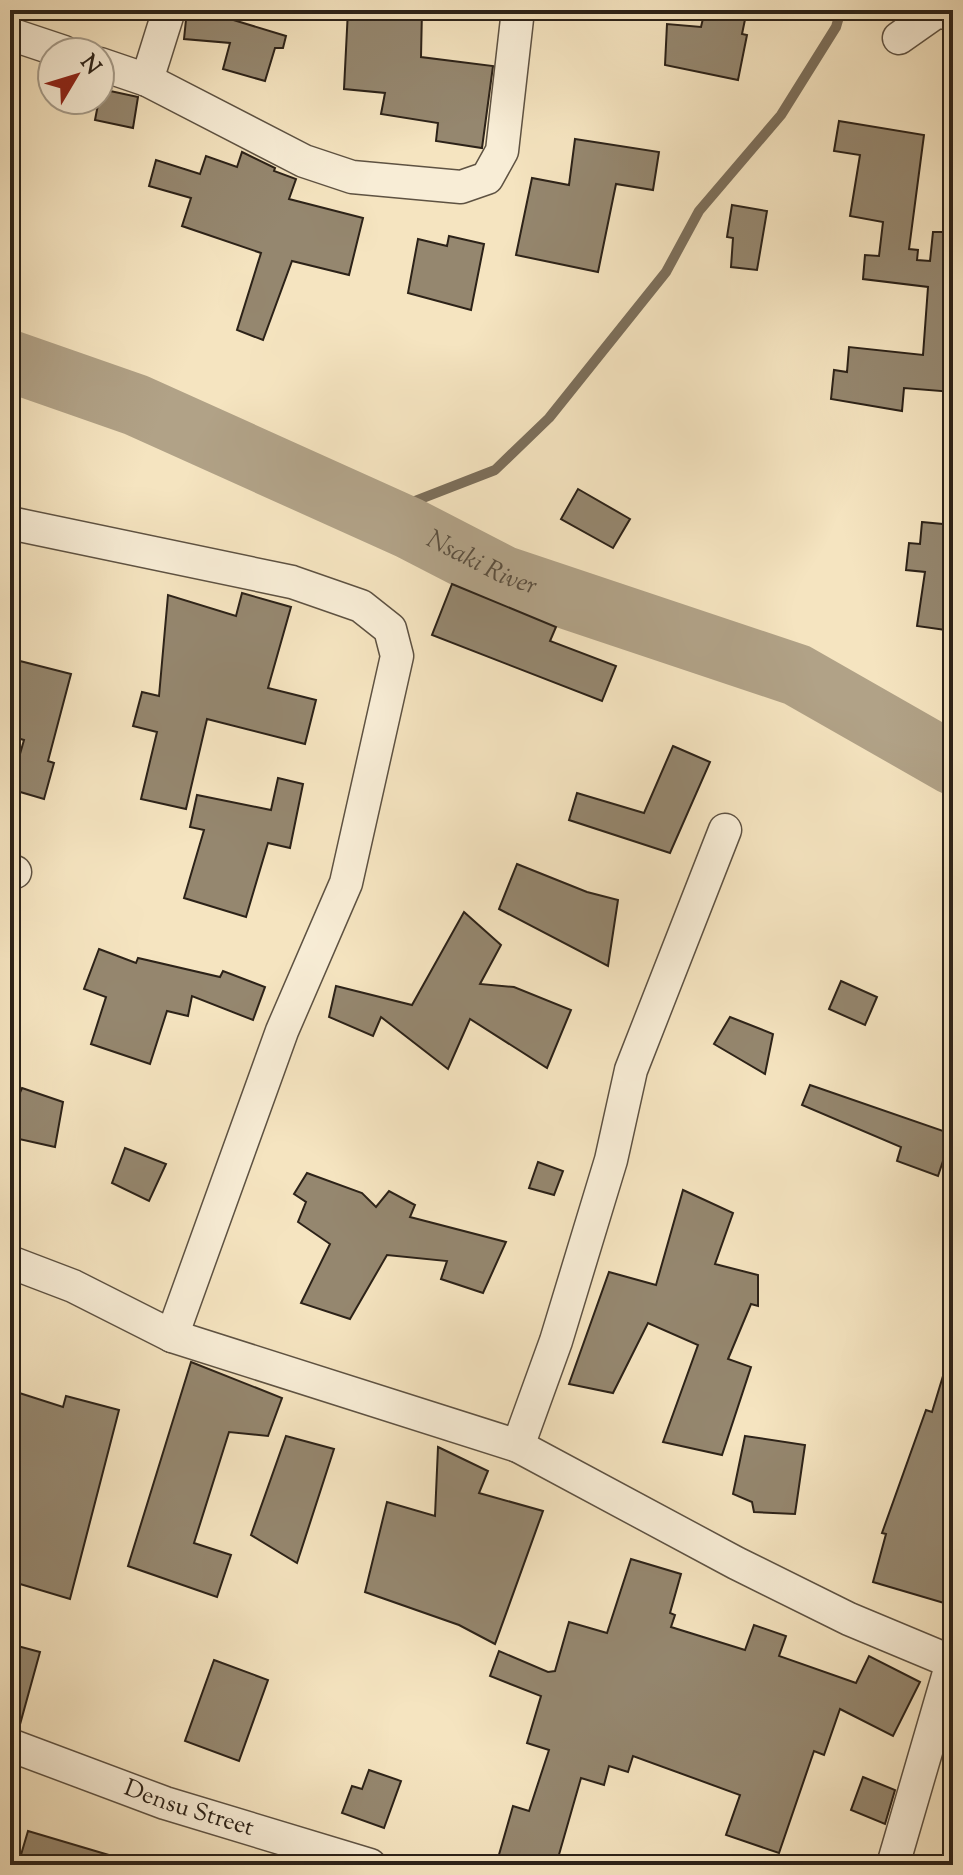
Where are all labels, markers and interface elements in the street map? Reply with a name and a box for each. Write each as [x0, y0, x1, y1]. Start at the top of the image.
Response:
north arrow [36, 36, 116, 116]
text: N [71, 49, 108, 83]
water label: Nsaki River [420, 522, 542, 605]
street label: Densu Street [119, 1772, 258, 1846]

